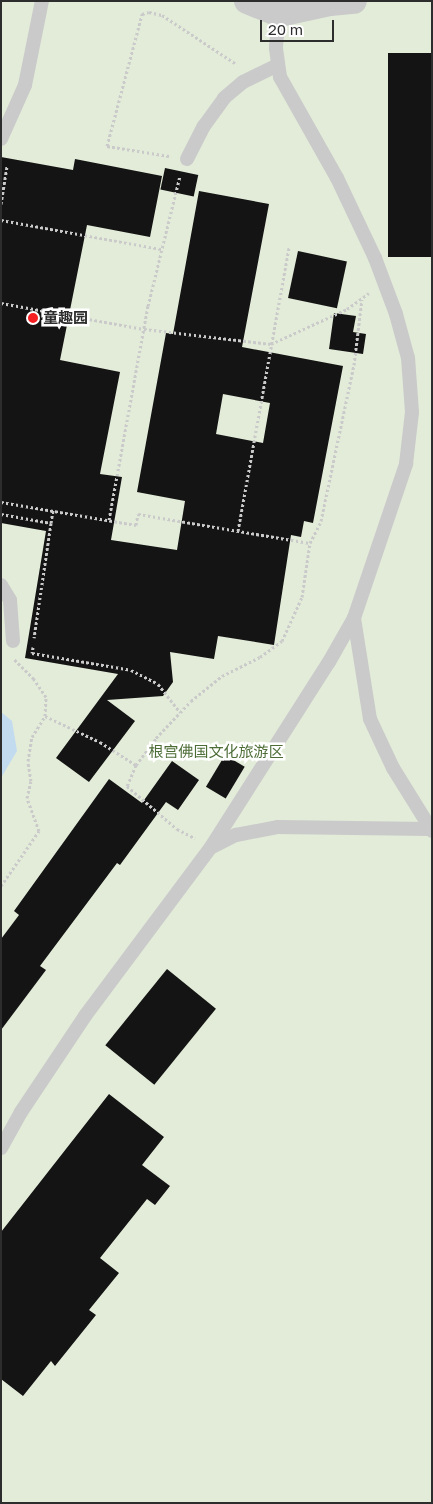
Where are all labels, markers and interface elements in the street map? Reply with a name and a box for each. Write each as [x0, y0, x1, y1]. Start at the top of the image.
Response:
scale bar [263, 10, 337, 42]
text: 20 m [268, 20, 303, 38]
place label: 童趣园 [43, 309, 88, 327]
marker: 童趣园 [27, 312, 39, 324]
park label: 根宫佛国文化旅游区 [149, 743, 283, 761]

